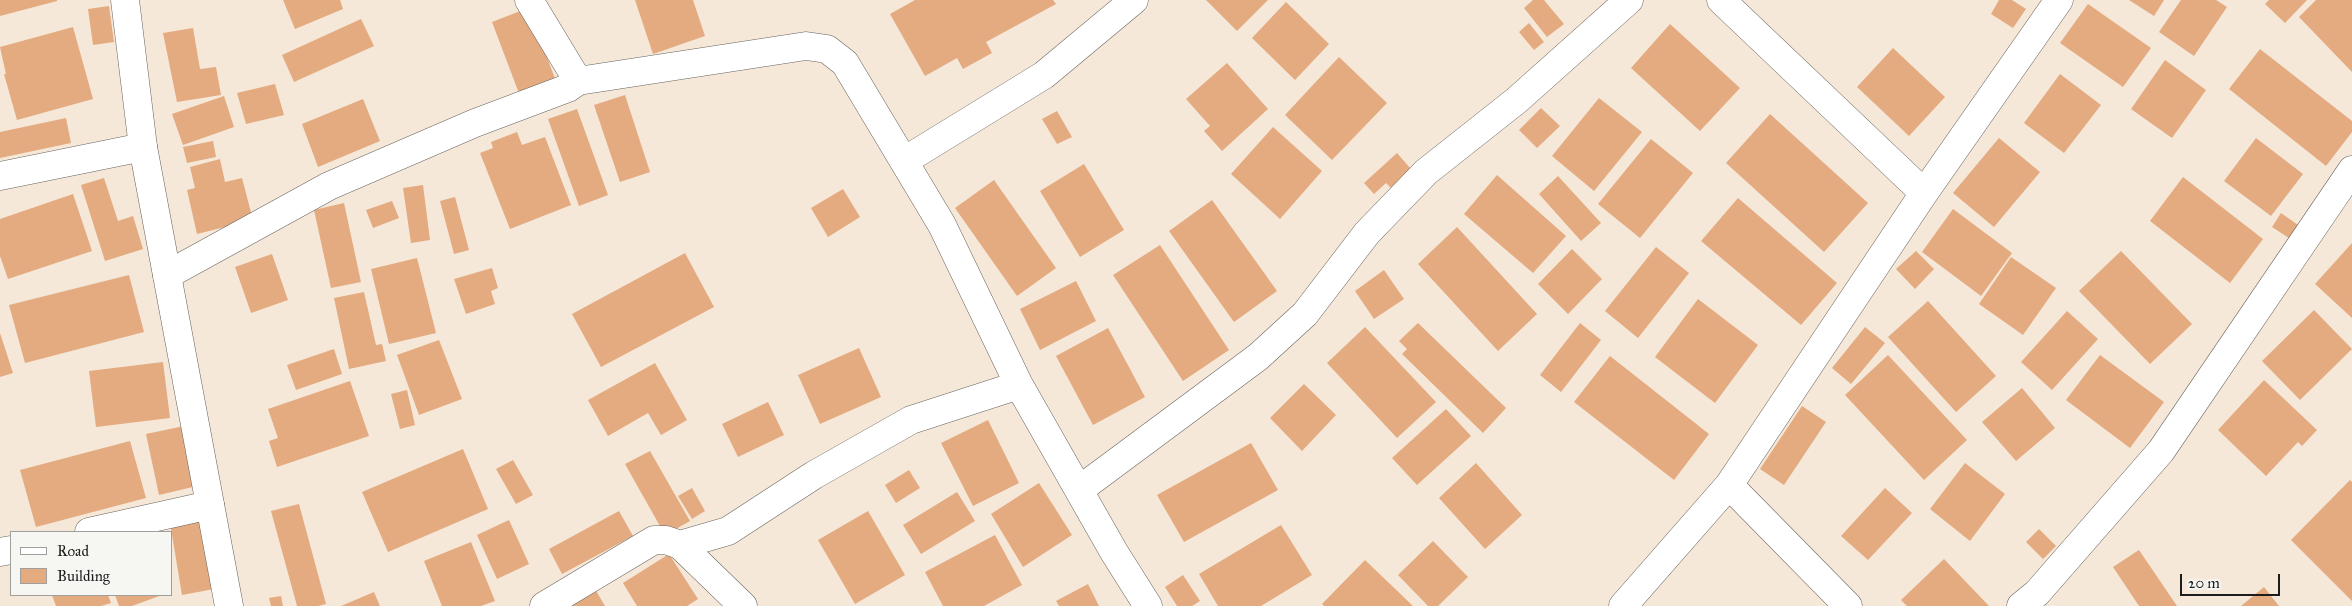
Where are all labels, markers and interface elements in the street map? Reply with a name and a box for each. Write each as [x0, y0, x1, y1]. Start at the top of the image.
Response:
legend [10, 531, 172, 596]
text: Road [57, 542, 89, 560]
scale bar [2182, 564, 2282, 596]
text: Building [57, 567, 110, 585]
text: 20 m [2188, 574, 2220, 592]

